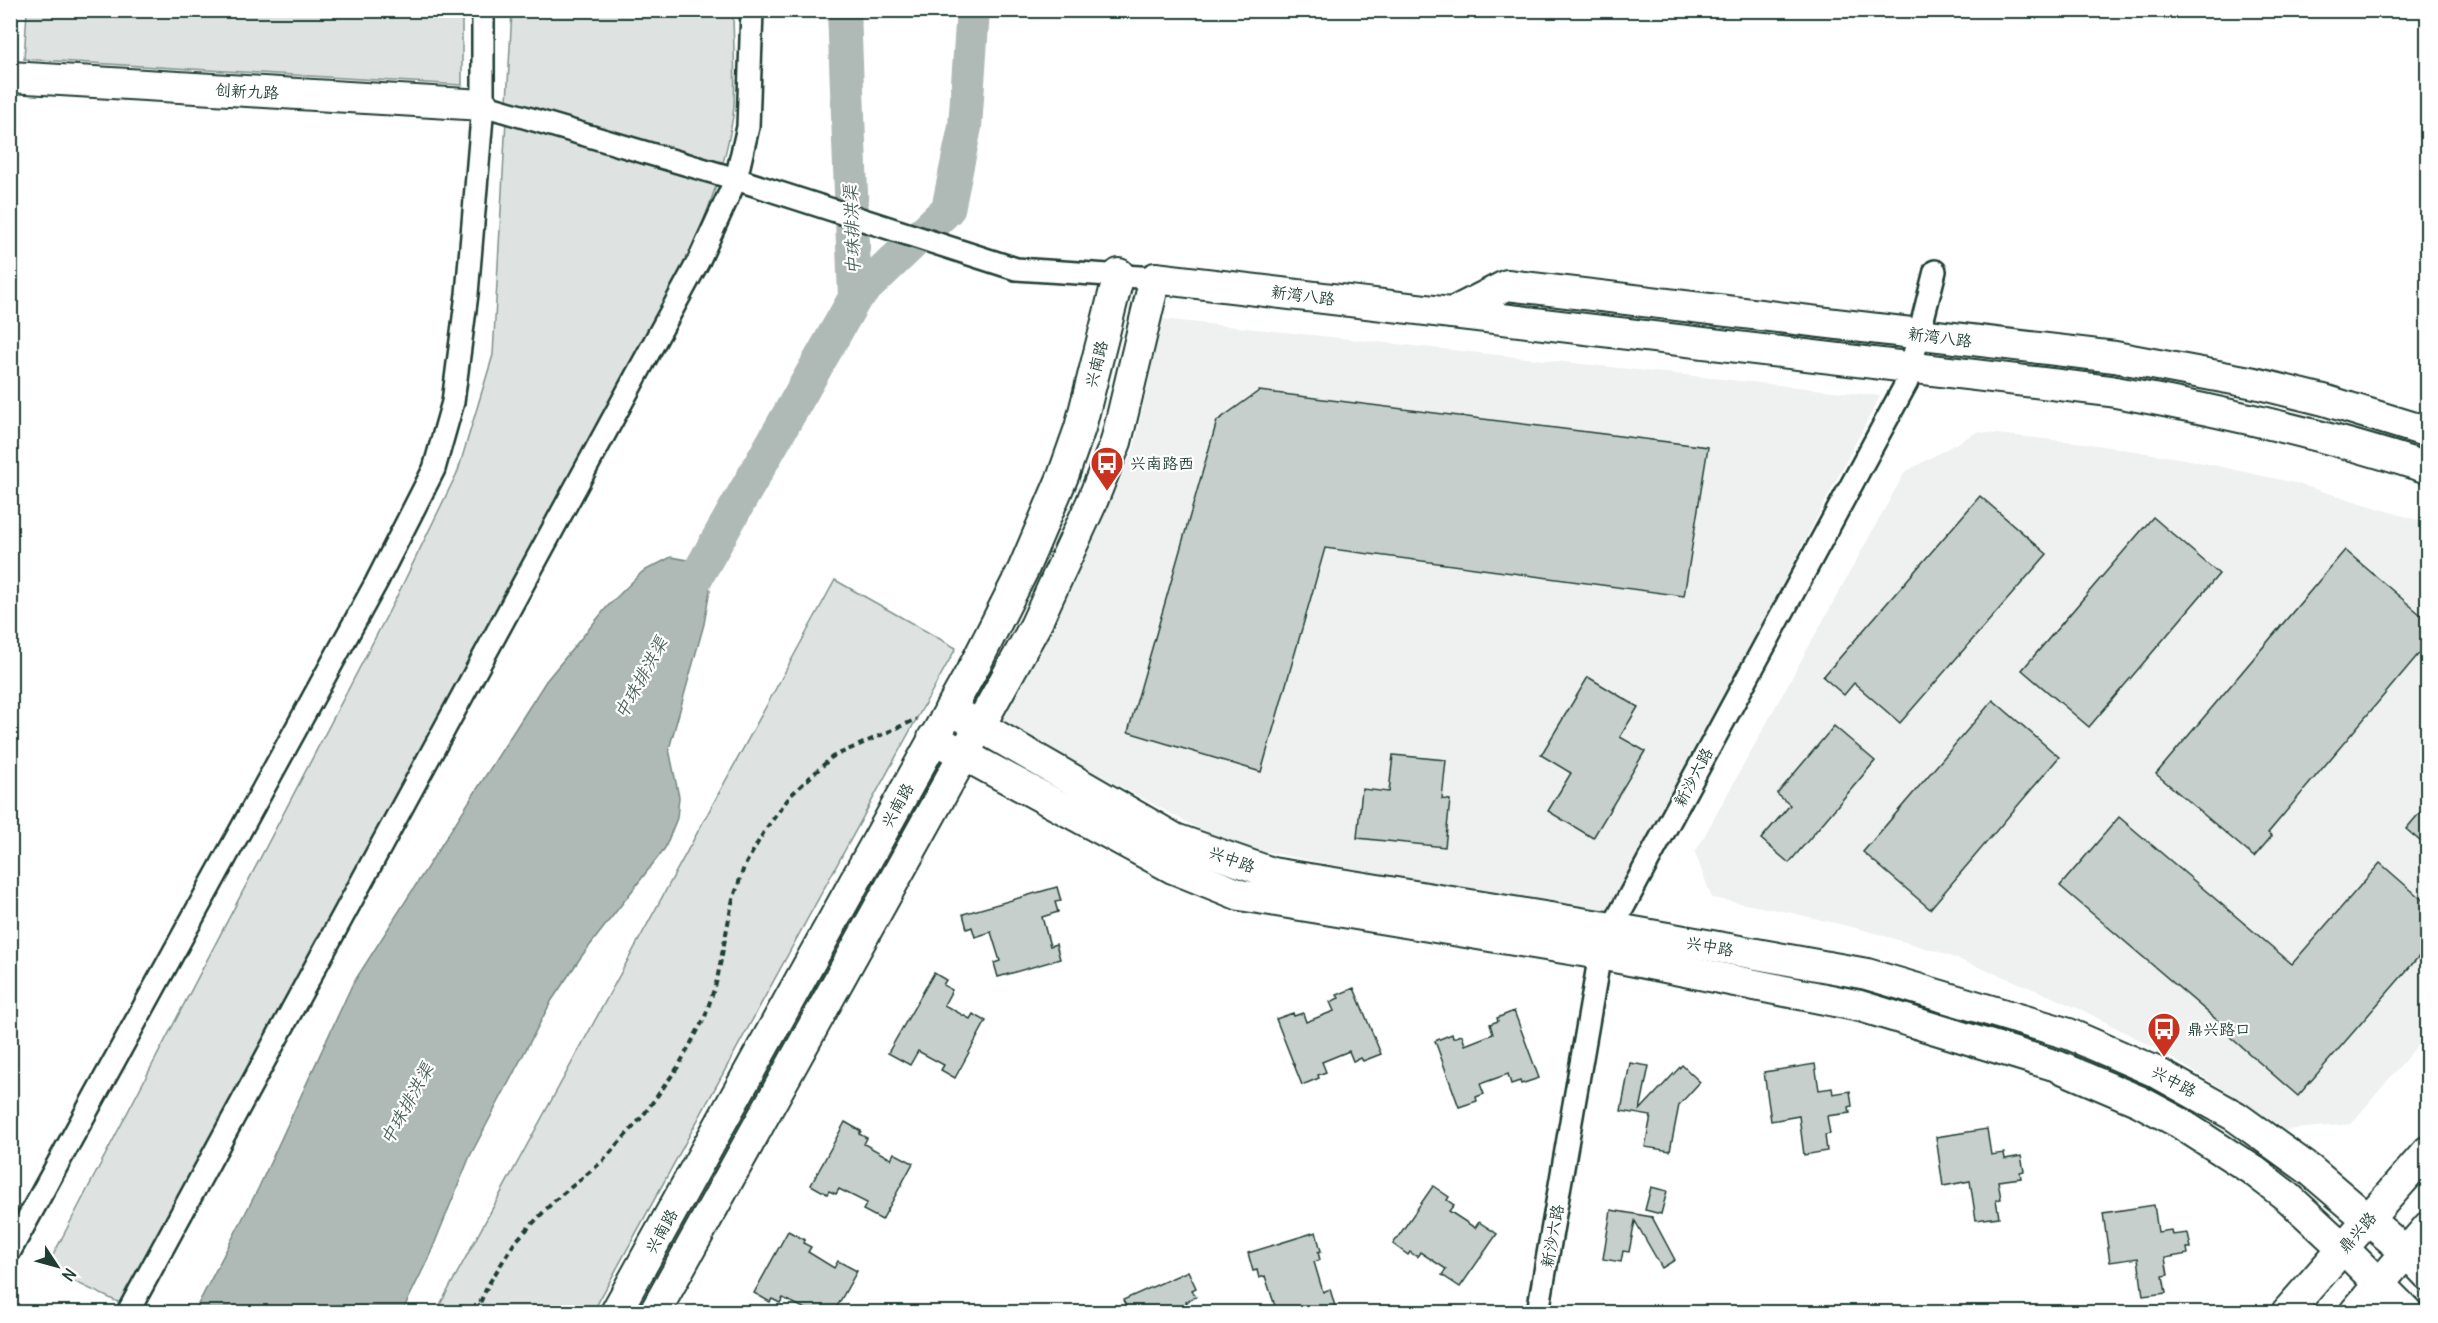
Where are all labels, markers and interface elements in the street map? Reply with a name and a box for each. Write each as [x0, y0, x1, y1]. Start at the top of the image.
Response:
street label: 创新九路 [215, 79, 279, 103]
water label: 中珠排洪渠 [838, 183, 865, 275]
street label: 新湾八路 [1270, 281, 1336, 309]
street label: 新湾八路 [1907, 323, 1973, 351]
street label: 兴南路 [1080, 338, 1112, 390]
bus stop icon: 兴南路西 [1089, 445, 1125, 492]
place label: 兴南路西 [1130, 453, 1194, 473]
water label: 中珠排洪渠 [609, 631, 673, 723]
street label: 新沙六路 [1669, 744, 1717, 810]
street label: 兴南路 [877, 779, 917, 831]
street label: 兴中路 [1206, 841, 1258, 877]
street label: 兴中路 [1685, 932, 1735, 960]
bus stop icon: 鼎兴路口 [2146, 1011, 2182, 1058]
place label: 鼎兴路口 [2187, 1019, 2251, 1039]
water label: 中珠排洪渠 [375, 1057, 439, 1149]
street label: 兴中路 [2148, 1061, 2200, 1101]
street label: 新沙六路 [1537, 1203, 1567, 1269]
street label: 兴南路 [641, 1205, 681, 1257]
street label: 鼎兴路 [2334, 1207, 2380, 1257]
north arrow [27, 1236, 87, 1296]
text: N [58, 1264, 80, 1285]

